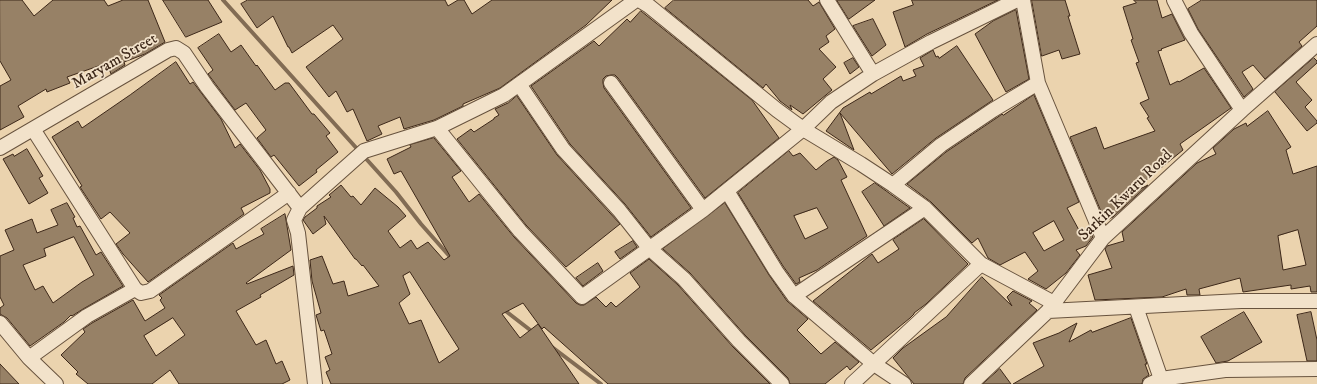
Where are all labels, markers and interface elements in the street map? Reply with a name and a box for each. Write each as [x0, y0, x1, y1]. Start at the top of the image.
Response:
street label: Maryam Street [69, 30, 161, 94]
street label: Sarkin Kwaru Road [1075, 146, 1177, 246]

